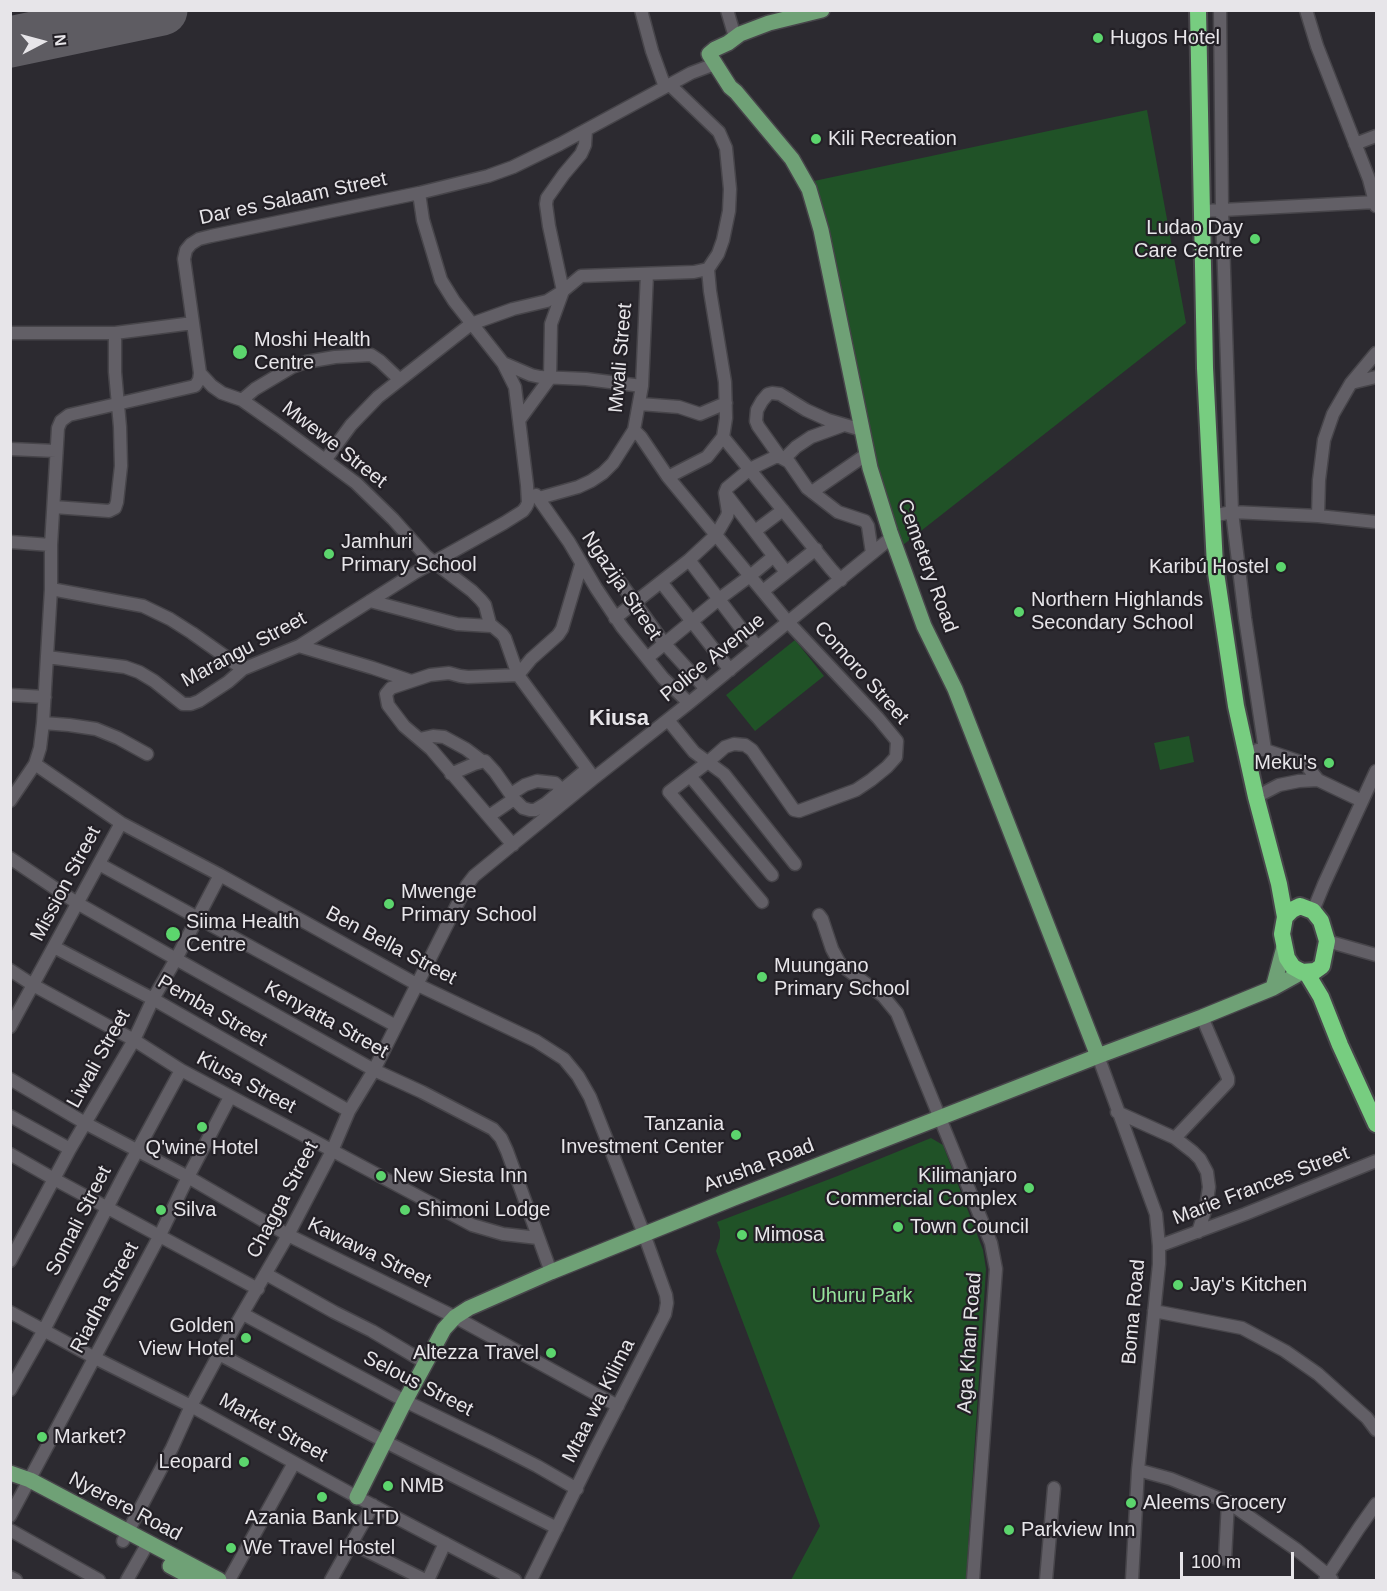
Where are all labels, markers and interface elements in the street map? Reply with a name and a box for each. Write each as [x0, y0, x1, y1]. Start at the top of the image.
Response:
north arrow [12, 12, 72, 72]
place label: Hugos Hotel [1110, 26, 1220, 50]
marker: Hugos Hotel [1091, 31, 1105, 45]
text: N [51, 33, 69, 47]
place label: Kili Recreation [828, 127, 957, 151]
marker: Kili Recreation [809, 132, 823, 146]
street label: Dar es Salaam Street [197, 167, 389, 231]
place label: Ludao Day Care Centre [1134, 216, 1243, 263]
marker: Ludao Day Care Centre [1248, 232, 1262, 246]
street label: Mwali Street [604, 302, 638, 414]
place label: Moshi Health Centre [254, 328, 371, 375]
marker: Moshi Health Centre [231, 343, 249, 361]
street label: Mwewe Street [277, 397, 391, 493]
street label: Cemetery Road [892, 496, 962, 636]
street label: Ngazija Street [576, 527, 666, 645]
place label: Jamhuri Primary School [341, 530, 477, 577]
marker: Jamhuri Primary School [322, 547, 336, 561]
place label: Karibú Hostel [1149, 555, 1269, 579]
marker: Karibú Hostel [1274, 560, 1288, 574]
place label: Northern Highlands Secondary School [1031, 588, 1203, 635]
marker: Northern Highlands Secondary School [1012, 605, 1026, 619]
street label: Marangu Street [178, 607, 310, 693]
street label: Police Avenue [656, 609, 770, 707]
street label: Comoro Street [809, 617, 913, 729]
district label: Kiusa [589, 706, 649, 732]
place label: Meku's [1254, 751, 1317, 775]
marker: Meku's [1322, 756, 1336, 770]
street label: Mission Street [26, 822, 106, 946]
place label: Mwenge Primary School [401, 880, 537, 927]
marker: Mwenge Primary School [382, 897, 396, 911]
street label: Ben Bella Street [322, 901, 460, 991]
place label: Siima Health Centre [186, 910, 299, 957]
marker: Siima Health Centre [164, 925, 182, 943]
place label: Muungano Primary School [774, 954, 910, 1001]
street label: Pemba Street [153, 970, 271, 1052]
marker: Muungano Primary School [755, 970, 769, 984]
street label: Kenyatta Street [260, 976, 392, 1064]
street label: Liwali Street [62, 1006, 136, 1112]
street label: Kiusa Street [192, 1047, 300, 1119]
place label: Tanzania Investment Center [561, 1112, 724, 1159]
marker: Q'wine Hotel [195, 1120, 209, 1134]
marker: Tanzania Investment Center [729, 1128, 743, 1142]
street label: Arusha Road [700, 1134, 818, 1198]
place label: Q'wine Hotel [146, 1136, 258, 1160]
street label: Chagga Street [242, 1137, 324, 1263]
street label: Marie Frances Street [1170, 1141, 1352, 1231]
street label: Somali Street [41, 1162, 117, 1280]
place label: New Siesta Inn [393, 1164, 528, 1188]
place label: Kilimanjaro Commercial Complex [826, 1164, 1017, 1211]
marker: New Siesta Inn [374, 1169, 388, 1183]
marker: Kilimanjaro Commercial Complex [1022, 1181, 1036, 1195]
place label: Silva [173, 1198, 216, 1222]
place label: Shimoni Lodge [417, 1198, 550, 1222]
marker: Silva [154, 1203, 168, 1217]
marker: Shimoni Lodge [398, 1203, 412, 1217]
street label: Kawawa Street [303, 1213, 435, 1293]
place label: Town Council [910, 1215, 1029, 1239]
marker: Town Council [891, 1220, 905, 1234]
place label: Mimosa [754, 1223, 824, 1247]
marker: Mimosa [735, 1228, 749, 1242]
street label: Riadha Street [66, 1238, 144, 1358]
street label: Boma Road [1117, 1258, 1151, 1366]
street label: Aga Khan Road [953, 1272, 987, 1414]
place label: Jay's Kitchen [1190, 1273, 1307, 1297]
marker: Jay's Kitchen [1171, 1278, 1185, 1292]
park label: Uhuru Park [811, 1284, 913, 1308]
place label: Golden View Hotel [139, 1314, 234, 1361]
marker: Golden View Hotel [239, 1331, 253, 1345]
street label: Mtaa wa Kilima [558, 1335, 640, 1467]
place label: Altezza Travel [413, 1341, 539, 1365]
street label: Selous Street [359, 1346, 477, 1422]
marker: Altezza Travel [544, 1346, 558, 1360]
street label: Market Street [215, 1388, 331, 1468]
place label: Market? [54, 1425, 126, 1449]
marker: Market? [35, 1430, 49, 1444]
place label: Leopard [159, 1450, 232, 1474]
marker: Leopard [237, 1455, 251, 1469]
street label: Nyerere Road [64, 1467, 186, 1547]
place label: NMB [400, 1474, 444, 1498]
marker: NMB [381, 1479, 395, 1493]
marker: Azania Bank LTD [315, 1490, 329, 1504]
place label: Aleems Grocery [1143, 1491, 1286, 1515]
marker: Aleems Grocery [1124, 1496, 1138, 1510]
place label: Azania Bank LTD [245, 1506, 399, 1530]
place label: Parkview Inn [1021, 1518, 1135, 1542]
marker: Parkview Inn [1002, 1523, 1016, 1537]
place label: We Travel Hostel [243, 1536, 395, 1560]
scale bar [1183, 1540, 1297, 1578]
marker: We Travel Hostel [224, 1541, 238, 1555]
text: 100 m [1191, 1552, 1241, 1572]

